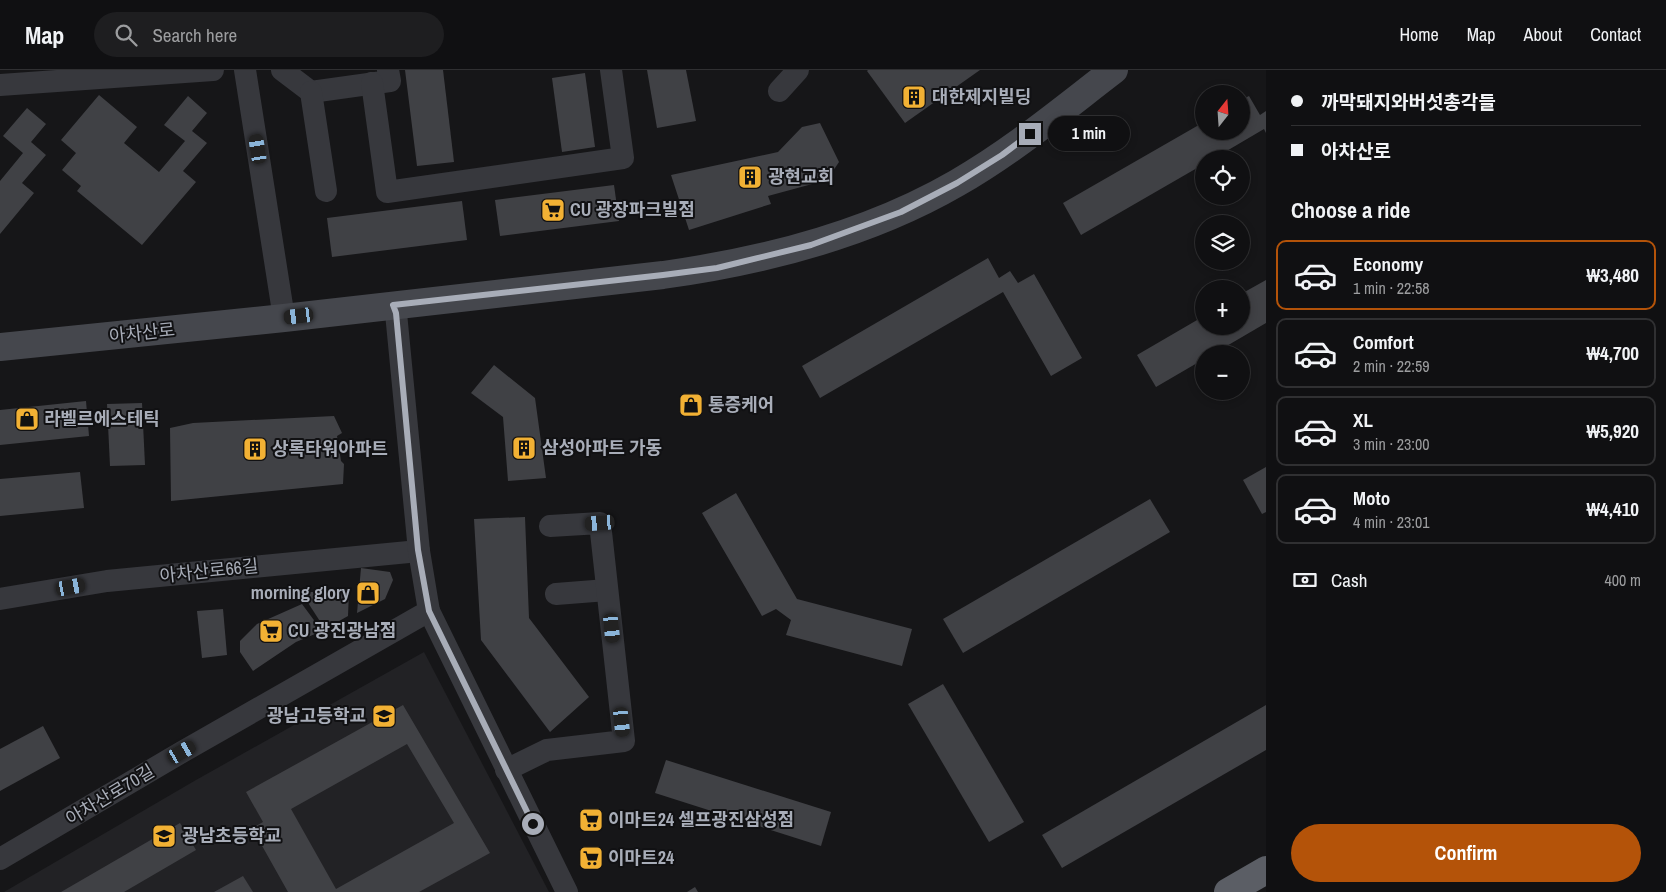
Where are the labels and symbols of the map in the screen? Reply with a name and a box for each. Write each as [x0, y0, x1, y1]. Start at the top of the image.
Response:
building icon: 대한제지빌딩 [901, 84, 927, 110]
place label: 대한제지빌딩 [932, 84, 1031, 109]
north arrow [1195, 85, 1250, 140]
callout: 1 min [1048, 116, 1130, 152]
route end [1019, 123, 1041, 145]
car [248, 133, 267, 165]
building icon: 광현교회 [737, 164, 763, 190]
place label: 광현교회 [768, 164, 834, 189]
supermarket icon: CU 광장파크빌점 [540, 197, 566, 223]
place label: CU 광장파크빌점 [570, 197, 695, 222]
car [283, 307, 314, 325]
street label: 아차산로 [108, 317, 176, 348]
shop icon: 통증케어 [678, 392, 704, 418]
place label: 통증케어 [708, 392, 774, 417]
shop icon: 라벨르에스테틱 [14, 406, 40, 432]
place label: 라벨르에스테틱 [44, 406, 160, 431]
building icon: 삼성아파트 가동 [511, 435, 537, 461]
place label: 삼성아파트 가동 [542, 435, 662, 460]
building icon: 상록타워아파트 [242, 436, 268, 462]
place label: 상록타워아파트 [272, 436, 388, 461]
car [584, 514, 615, 532]
street label: 아차산로66길 [158, 553, 260, 588]
car [54, 577, 87, 597]
place label: morning glory [251, 580, 351, 605]
shop icon: morning glory [355, 580, 381, 606]
car [602, 612, 621, 644]
supermarket icon: CU 광진광남점 [258, 618, 284, 644]
place label: CU 광진광남점 [288, 618, 396, 643]
place label: 광남고등학교 [267, 703, 366, 728]
school or university icon: 광남고등학교 [371, 703, 397, 729]
car [612, 706, 631, 738]
car [165, 738, 198, 766]
street label: 아차산로70길 [61, 758, 159, 831]
supermarket icon: 이마트24 셀프광진삼성점 [578, 807, 604, 833]
place label: 이마트24 셀프광진삼성점 [608, 807, 794, 832]
route start [522, 813, 544, 835]
school or university icon: 광남초등학교 [151, 823, 177, 849]
place label: 광남초등학교 [182, 823, 281, 848]
supermarket icon: 이마트24 [578, 845, 604, 871]
place label: 이마트24 [608, 845, 675, 870]

